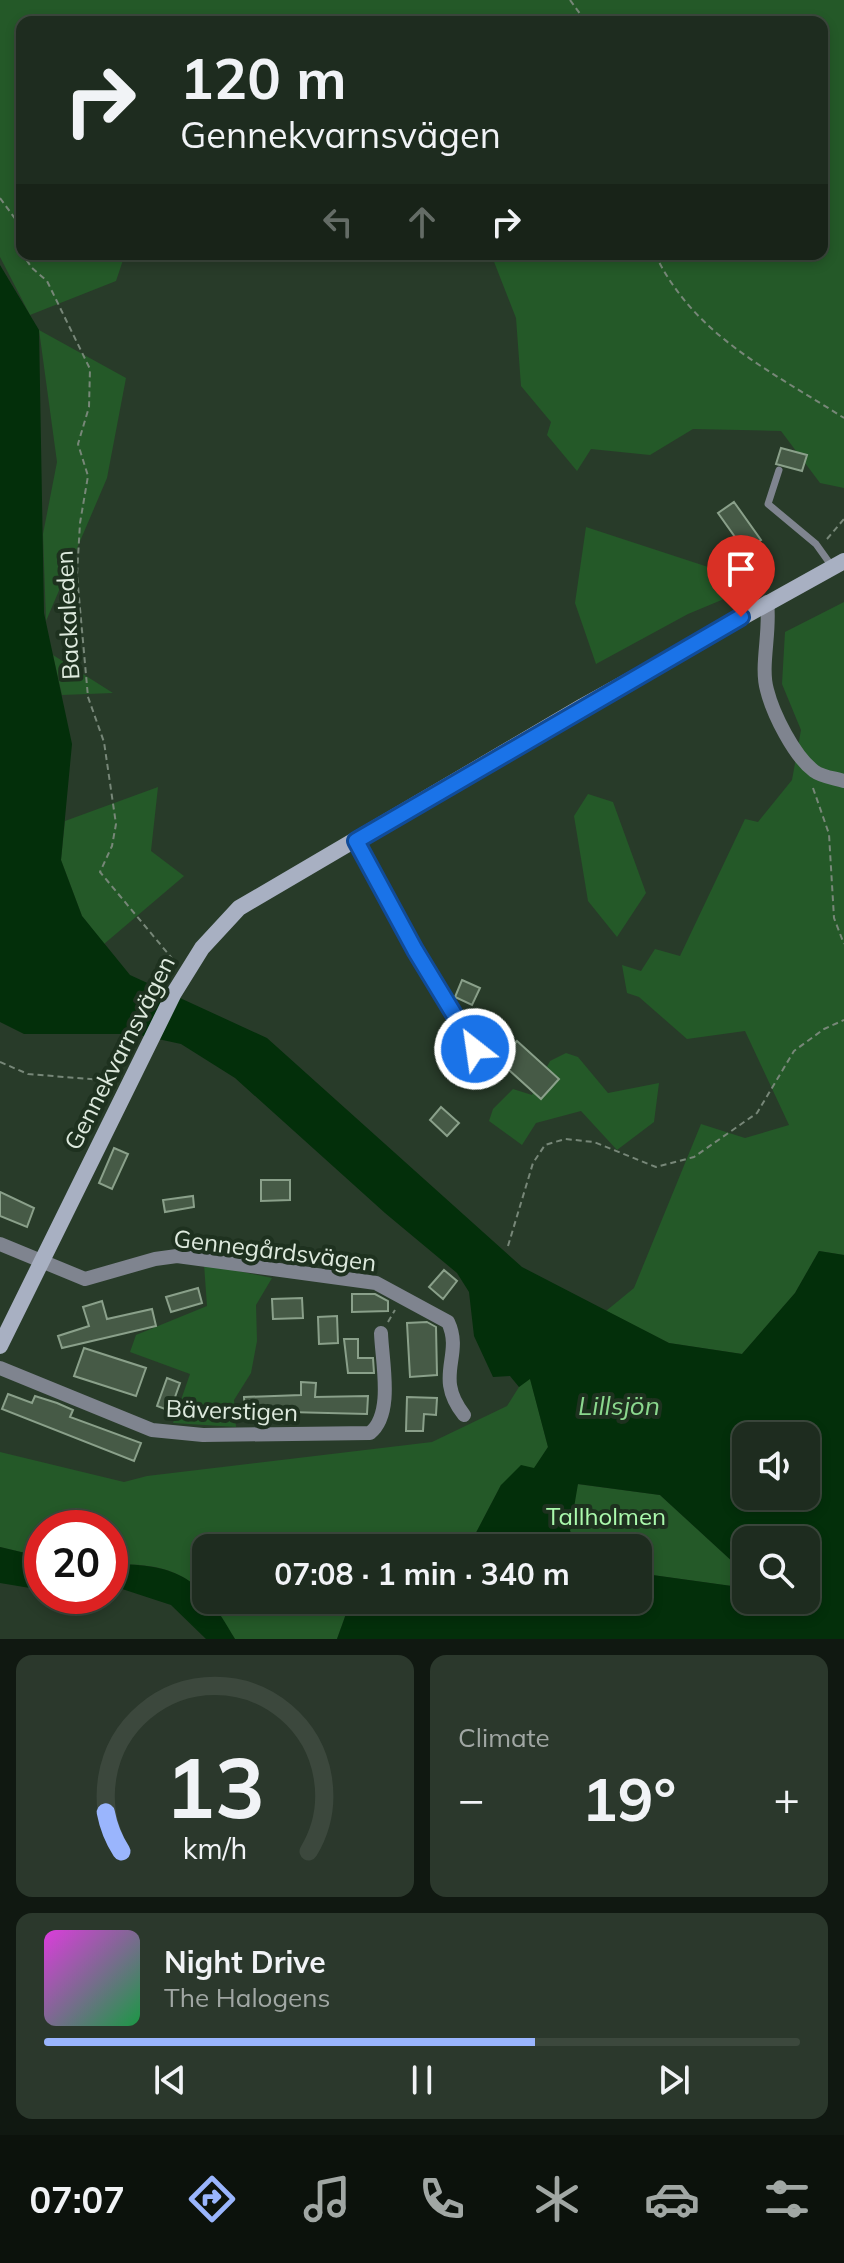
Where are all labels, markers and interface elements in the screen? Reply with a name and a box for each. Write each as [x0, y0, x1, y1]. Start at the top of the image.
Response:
text: 120 m [180, 43, 347, 113]
icon: right [48, 48, 152, 152]
text: Gennekvarnsvägen [180, 112, 501, 157]
icon: left [316, 200, 360, 244]
icon: ahead [400, 200, 444, 244]
icon: right [484, 200, 528, 244]
pin [707, 535, 775, 617]
icon: arrive [719, 547, 763, 591]
street label: Backaleden [49, 550, 85, 681]
street label: Gennekvarnsvägen [57, 950, 181, 1155]
position arrow [433, 1007, 517, 1091]
street label: Gennegårdsvägen [172, 1223, 378, 1277]
water label: Lillsjön [578, 1389, 660, 1422]
street label: Bäverstigen [165, 1393, 299, 1427]
map controls [732, 1422, 820, 1614]
button: sound [732, 1422, 820, 1510]
park label: Tallholmen [546, 1501, 666, 1531]
speed limit sign: 20 [24, 1510, 128, 1614]
button: search [732, 1526, 820, 1614]
text: 07:08 · 1 min · 340 m [274, 1555, 570, 1593]
text: Climate [458, 1721, 550, 1754]
text: 13 [165, 1734, 265, 1839]
text: 19° [582, 1761, 676, 1836]
text: − [458, 1771, 484, 1826]
text: + [774, 1771, 800, 1826]
text: km/h [183, 1830, 247, 1866]
text: Night Drive [164, 1943, 326, 1981]
text: The Halogens [164, 1981, 330, 2014]
icon: previous [148, 2058, 192, 2102]
icon: pause [400, 2058, 444, 2102]
icon: next [652, 2058, 696, 2102]
icon: directions [184, 2171, 240, 2227]
icon: music [299, 2171, 355, 2227]
icon: phone [414, 2171, 470, 2227]
icon: climate [529, 2171, 585, 2227]
icon: car [644, 2171, 700, 2227]
icon: filters [759, 2171, 815, 2227]
text: 07:07 [29, 2177, 125, 2222]

